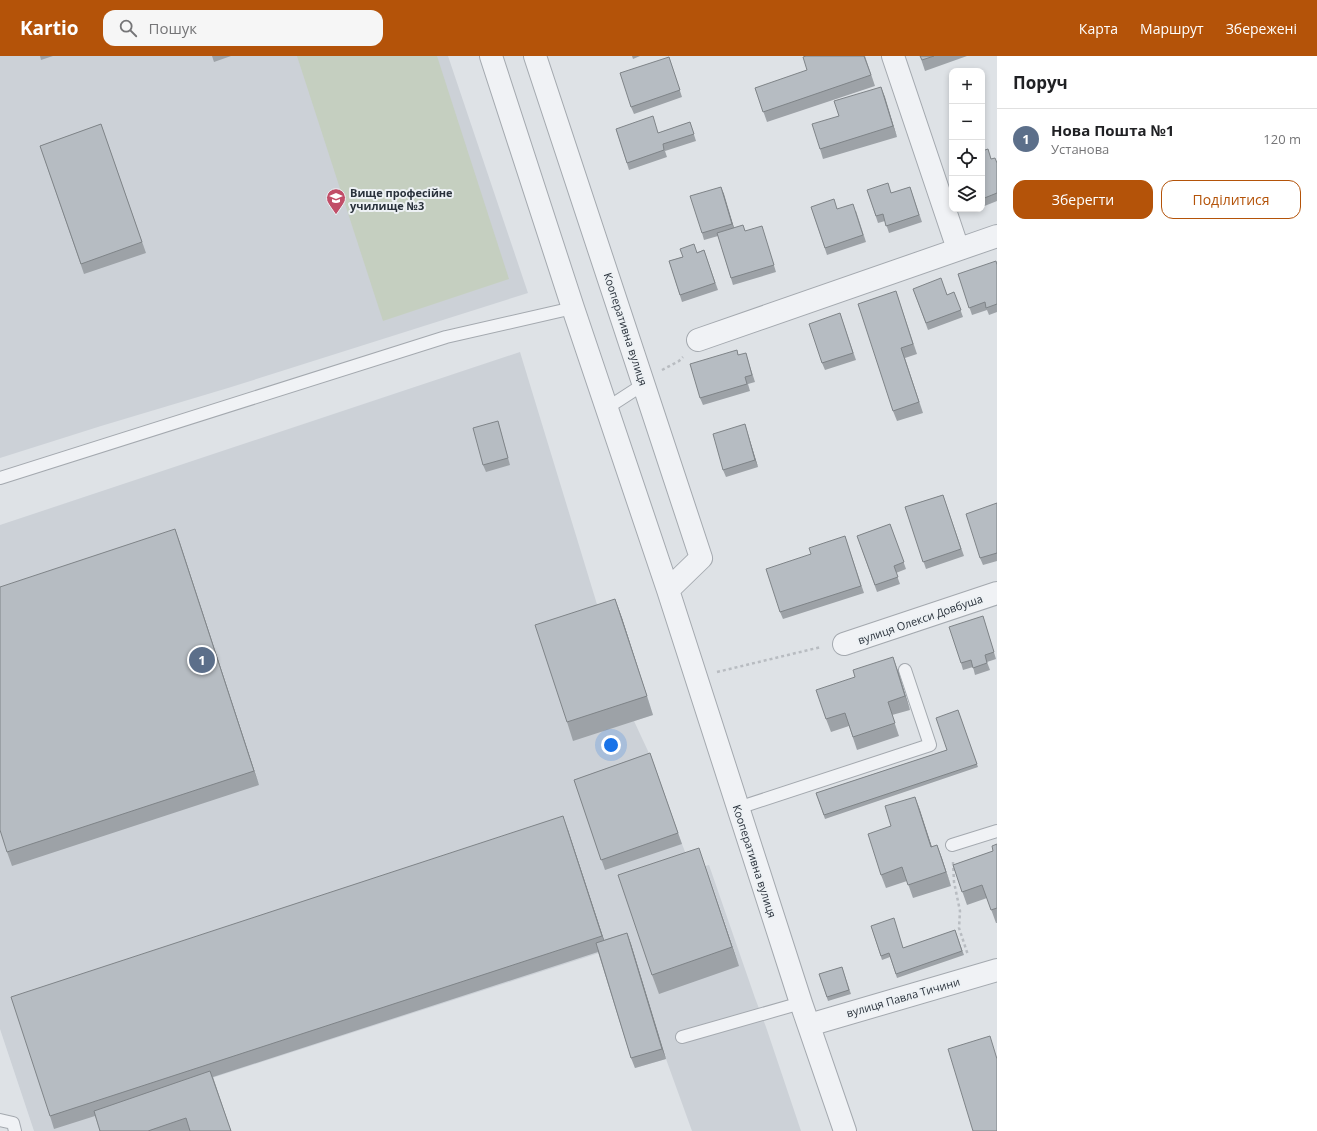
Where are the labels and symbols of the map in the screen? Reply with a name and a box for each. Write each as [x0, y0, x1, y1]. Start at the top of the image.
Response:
place label: Вище професійне училище №3 [350, 185, 453, 213]
school or university icon: Вище професійне училище №3 [325, 187, 347, 215]
street label: Кооперативна вулиця [601, 270, 651, 388]
street label: вулиця Олекси Довбуша [856, 591, 984, 647]
pin: 1 [189, 645, 215, 675]
your location [601, 735, 621, 755]
street label: Кооперативна вулиця [730, 802, 780, 920]
street label: вулиця Павла Тичини [845, 974, 961, 1020]

